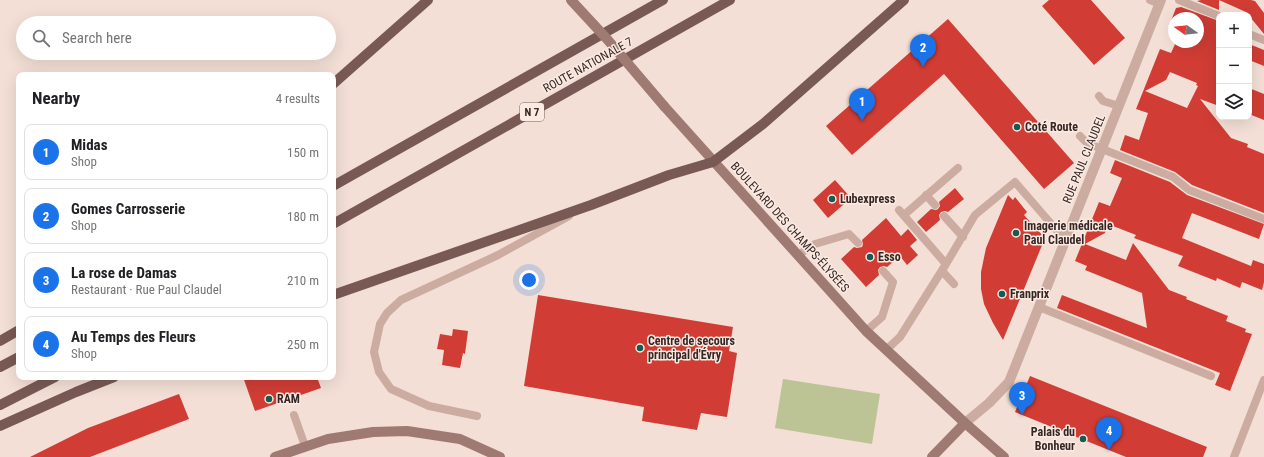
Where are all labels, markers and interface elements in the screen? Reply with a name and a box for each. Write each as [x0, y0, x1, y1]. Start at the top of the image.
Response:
north arrow [1168, 12, 1204, 48]
map controls [1216, 12, 1252, 120]
button: + [1216, 12, 1252, 48]
search box [16, 16, 336, 60]
icon: search [30, 27, 52, 49]
text: Search here [62, 29, 132, 47]
pin: 2 [910, 34, 936, 67]
street label: ROUTE NATIONALE 7 [541, 35, 635, 95]
button: − [1216, 48, 1252, 84]
button: layers [1216, 84, 1252, 120]
text: Nearby [32, 88, 80, 108]
pin: 1 [849, 88, 875, 121]
text: 4 results [276, 91, 320, 106]
road number: N 7 [520, 103, 544, 121]
street label: RUE PAUL CLAUDEL [1060, 112, 1108, 205]
place label: Coté Route [1025, 120, 1078, 134]
marker: Coté Route [1012, 122, 1022, 132]
text: Midas [71, 136, 107, 154]
text: 1 [43, 145, 49, 160]
text: 150 m [287, 145, 319, 160]
text: Shop [71, 154, 97, 169]
street label: BOULEVARD DES CHAMPS-ÉLYSÉES [728, 158, 853, 295]
place label: Lubexpress [840, 192, 896, 206]
marker: Lubexpress [827, 194, 837, 204]
text: Gomes Carrosserie [71, 200, 185, 218]
text: 2 [43, 209, 49, 224]
text: 180 m [287, 209, 319, 224]
text: Shop [71, 218, 97, 233]
place label: Imagerie médicale Paul Claudel [1024, 219, 1113, 247]
marker: Imagerie médicale Paul Claudel [1011, 228, 1021, 238]
place label: Esso [878, 250, 901, 264]
marker: Esso [865, 252, 875, 262]
text: La rose de Damas [71, 264, 177, 282]
your location [519, 270, 539, 290]
text: 3 [43, 273, 49, 288]
text: 210 m [287, 273, 319, 288]
text: Restaurant · Rue Paul Claudel [71, 282, 222, 297]
place label: Franprix [1010, 287, 1050, 301]
marker: Franprix [997, 289, 1007, 299]
text: Au Temps des Fleurs [71, 328, 196, 346]
place label: Centre de secours principal d'Évry [648, 334, 736, 362]
text: 4 [43, 337, 49, 352]
text: 250 m [287, 337, 319, 352]
marker: Centre de secours principal d'Évry [635, 343, 645, 353]
text: Shop [71, 346, 97, 361]
pin: 3 [1009, 382, 1035, 415]
place label: RAM [277, 392, 300, 406]
marker: RAM [264, 394, 274, 404]
pin: 4 [1096, 417, 1122, 450]
place label: Palais du Bonheur [1031, 425, 1075, 453]
marker: Palais du Bonheur [1078, 434, 1088, 444]

